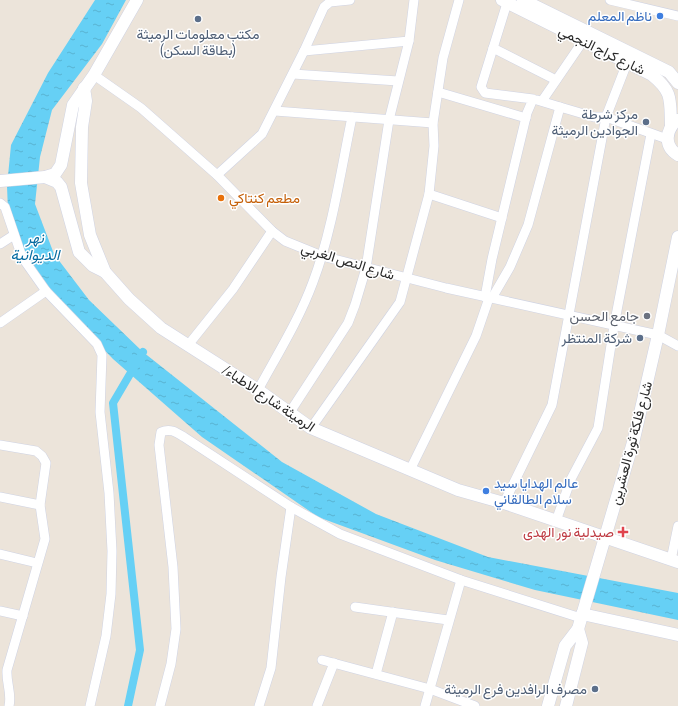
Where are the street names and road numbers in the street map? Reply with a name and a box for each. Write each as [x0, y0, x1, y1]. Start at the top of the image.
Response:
street label: شارع كراج النجمي [554, 22, 648, 81]
street label: شارع النص الغربي [298, 239, 397, 287]
street label: /الرميثة شارع الاطباء [218, 361, 318, 437]
street label: شارع فلكة ثورة العشرين [607, 379, 658, 507]

